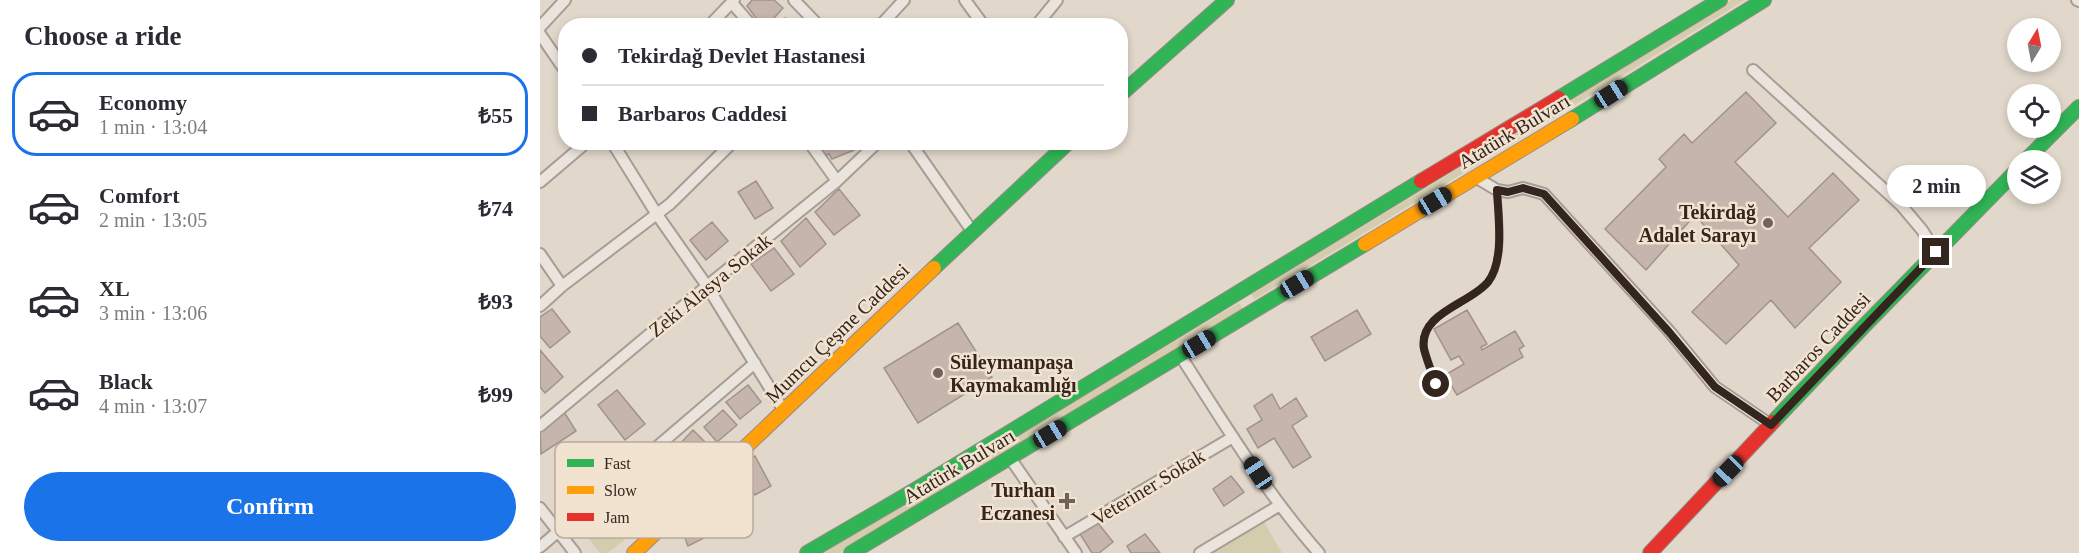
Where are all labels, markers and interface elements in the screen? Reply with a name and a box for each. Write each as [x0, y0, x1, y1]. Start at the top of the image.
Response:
north arrow [2007, 18, 2061, 72]
map controls [2007, 18, 2061, 204]
text: Choose a ride [24, 21, 182, 51]
text: Tekirdağ Devlet Hastanesi [618, 43, 865, 68]
car [1591, 77, 1631, 111]
button: locate [2007, 84, 2061, 138]
icon: car [27, 87, 81, 141]
street label: Atatürk Bulvarı [1454, 89, 1574, 173]
text: Economy [99, 90, 187, 115]
text: Barbaros Caddesi [618, 101, 787, 126]
text: ₺55 [478, 103, 513, 128]
text: 1 min · 13:04 [99, 116, 207, 138]
button: layers [2007, 150, 2061, 204]
callout: 2 min [1886, 165, 1986, 207]
text: 2 min [1912, 175, 1961, 197]
icon: car [27, 180, 81, 234]
text: Comfort [99, 183, 180, 208]
car [1415, 184, 1455, 218]
text: ₺74 [478, 196, 513, 221]
place label: Tekirdağ Adalet Sarayı [1639, 201, 1756, 247]
text: 2 min · 13:05 [99, 209, 207, 231]
marker: Tekirdağ Adalet Sarayı [1761, 216, 1775, 230]
street label: Zeki Alasya Sokak [644, 229, 776, 342]
route end [1922, 238, 1949, 265]
street label: Mumcu Çeşme Caddesi [761, 258, 914, 408]
car [1277, 267, 1317, 301]
icon: car [27, 273, 81, 327]
text: XL [99, 276, 130, 301]
street label: Barbaros Caddesi [1762, 287, 1875, 406]
text: ₺93 [478, 289, 513, 314]
text: 3 min · 13:06 [99, 302, 207, 324]
car [1179, 327, 1219, 361]
place label: Süleymanpaşa Kaymakamlığı [950, 351, 1077, 397]
icon: car [27, 366, 81, 420]
marker: Süleymanpaşa Kaymakamlığı [931, 366, 945, 380]
text: Black [99, 369, 153, 394]
route start [1422, 370, 1449, 397]
text: ₺99 [478, 382, 513, 407]
text: 4 min · 13:07 [99, 395, 207, 417]
car [1030, 417, 1070, 451]
street label: Atatürk Bulvarı [899, 424, 1019, 508]
legend [555, 442, 753, 538]
street label: Veteriner Sokak [1087, 445, 1209, 529]
car [1709, 452, 1747, 490]
car [1240, 453, 1276, 493]
text: Fast [604, 455, 631, 472]
button: Confirm [24, 472, 516, 541]
place label: Turhan Eczanesi [981, 479, 1055, 524]
text: Slow [604, 482, 637, 499]
marker: Turhan Eczanesi [1060, 494, 1074, 508]
text: Jam [604, 509, 630, 526]

